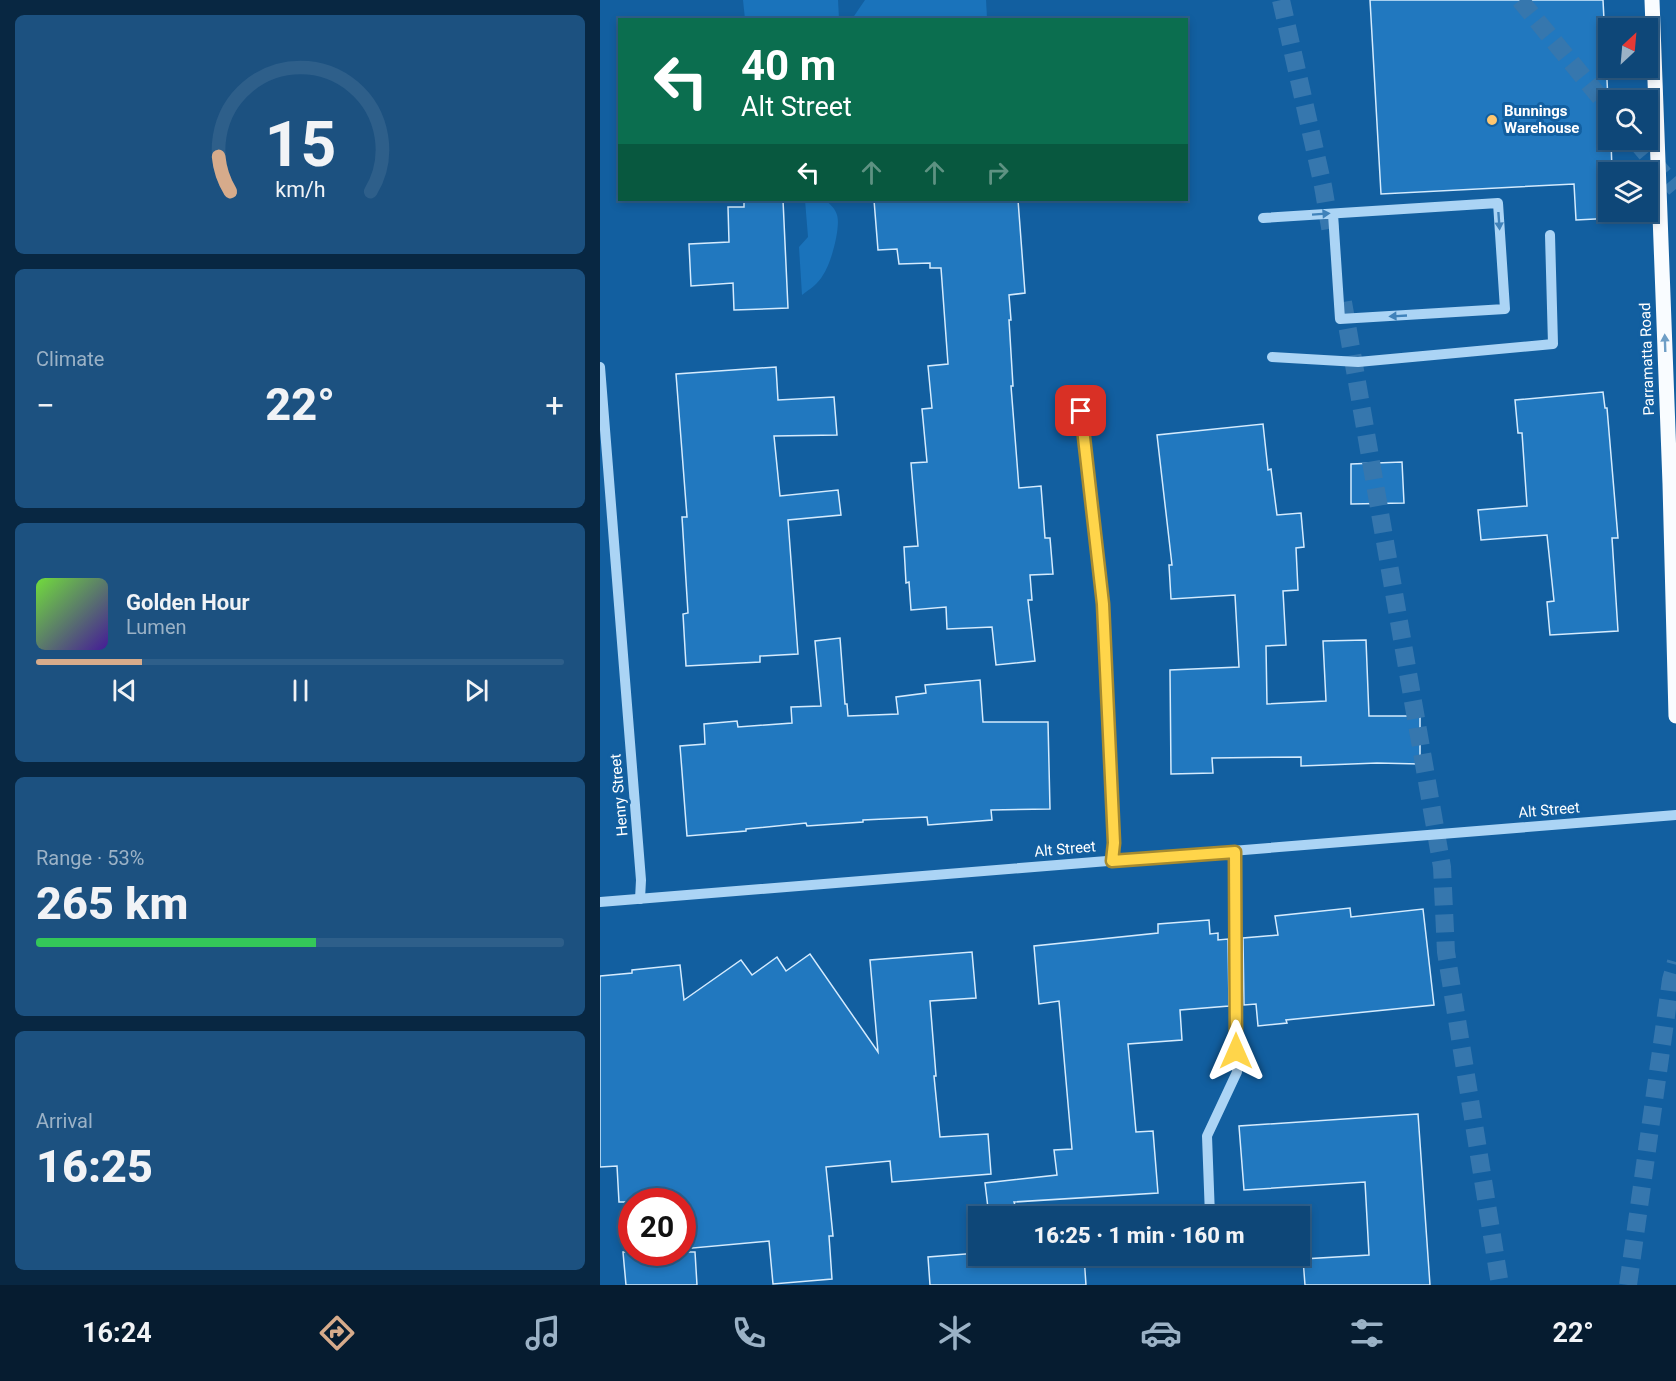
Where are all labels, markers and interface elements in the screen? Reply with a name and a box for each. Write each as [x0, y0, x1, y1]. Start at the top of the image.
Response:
north arrow [1598, 18, 1658, 78]
map controls [1598, 18, 1658, 222]
text: 40 m [741, 41, 836, 90]
icon: left [642, 42, 720, 120]
button: search [1598, 90, 1658, 150]
text: Alt Street [741, 91, 852, 123]
place label: Bunnings Warehouse [1504, 102, 1579, 137]
text: 15 [264, 108, 336, 181]
marker: Bunnings Warehouse [1485, 113, 1499, 127]
icon: left [792, 156, 825, 189]
icon: ahead [855, 156, 888, 189]
icon: ahead [918, 156, 951, 189]
icon: right [981, 156, 1014, 189]
button: layers [1598, 162, 1658, 222]
text: km/h [275, 177, 325, 202]
one-way arrow [1312, 210, 1331, 219]
one-way arrow [1495, 212, 1504, 231]
street label: Parramatta Road [1636, 302, 1658, 416]
one-way arrow [1389, 311, 1408, 320]
one-way arrow [1660, 333, 1669, 352]
text: Climate [36, 347, 104, 371]
text: 22° [265, 378, 335, 431]
pin [1055, 385, 1106, 436]
text: − [36, 386, 55, 425]
text: + [545, 386, 564, 425]
icon: arrive [1064, 394, 1097, 427]
text: Golden Hour [126, 590, 250, 615]
text: Lumen [126, 615, 187, 639]
icon: previous [108, 674, 141, 707]
icon: pause [284, 674, 317, 707]
icon: next [460, 674, 493, 707]
street label: Henry Street [606, 753, 632, 837]
street label: Alt Street [1518, 798, 1581, 822]
street label: Alt Street [1034, 837, 1097, 861]
text: Range · 53% [36, 846, 144, 870]
text: 265 km [36, 877, 188, 930]
position arrow [1204, 1019, 1268, 1083]
text: Arrival [36, 1109, 93, 1133]
text: 16:25 [36, 1140, 153, 1193]
speed limit sign: 20 [618, 1188, 696, 1266]
text: 16:25 · 1 min · 160 m [1034, 1223, 1244, 1248]
icon: directions [316, 1312, 358, 1354]
icon: music [522, 1312, 564, 1354]
icon: phone [728, 1312, 770, 1354]
icon: climate [934, 1312, 976, 1354]
icon: car [1140, 1312, 1182, 1354]
icon: filters [1346, 1312, 1388, 1354]
text: 16:24 [82, 1317, 152, 1349]
text: 22° [1552, 1317, 1594, 1349]

